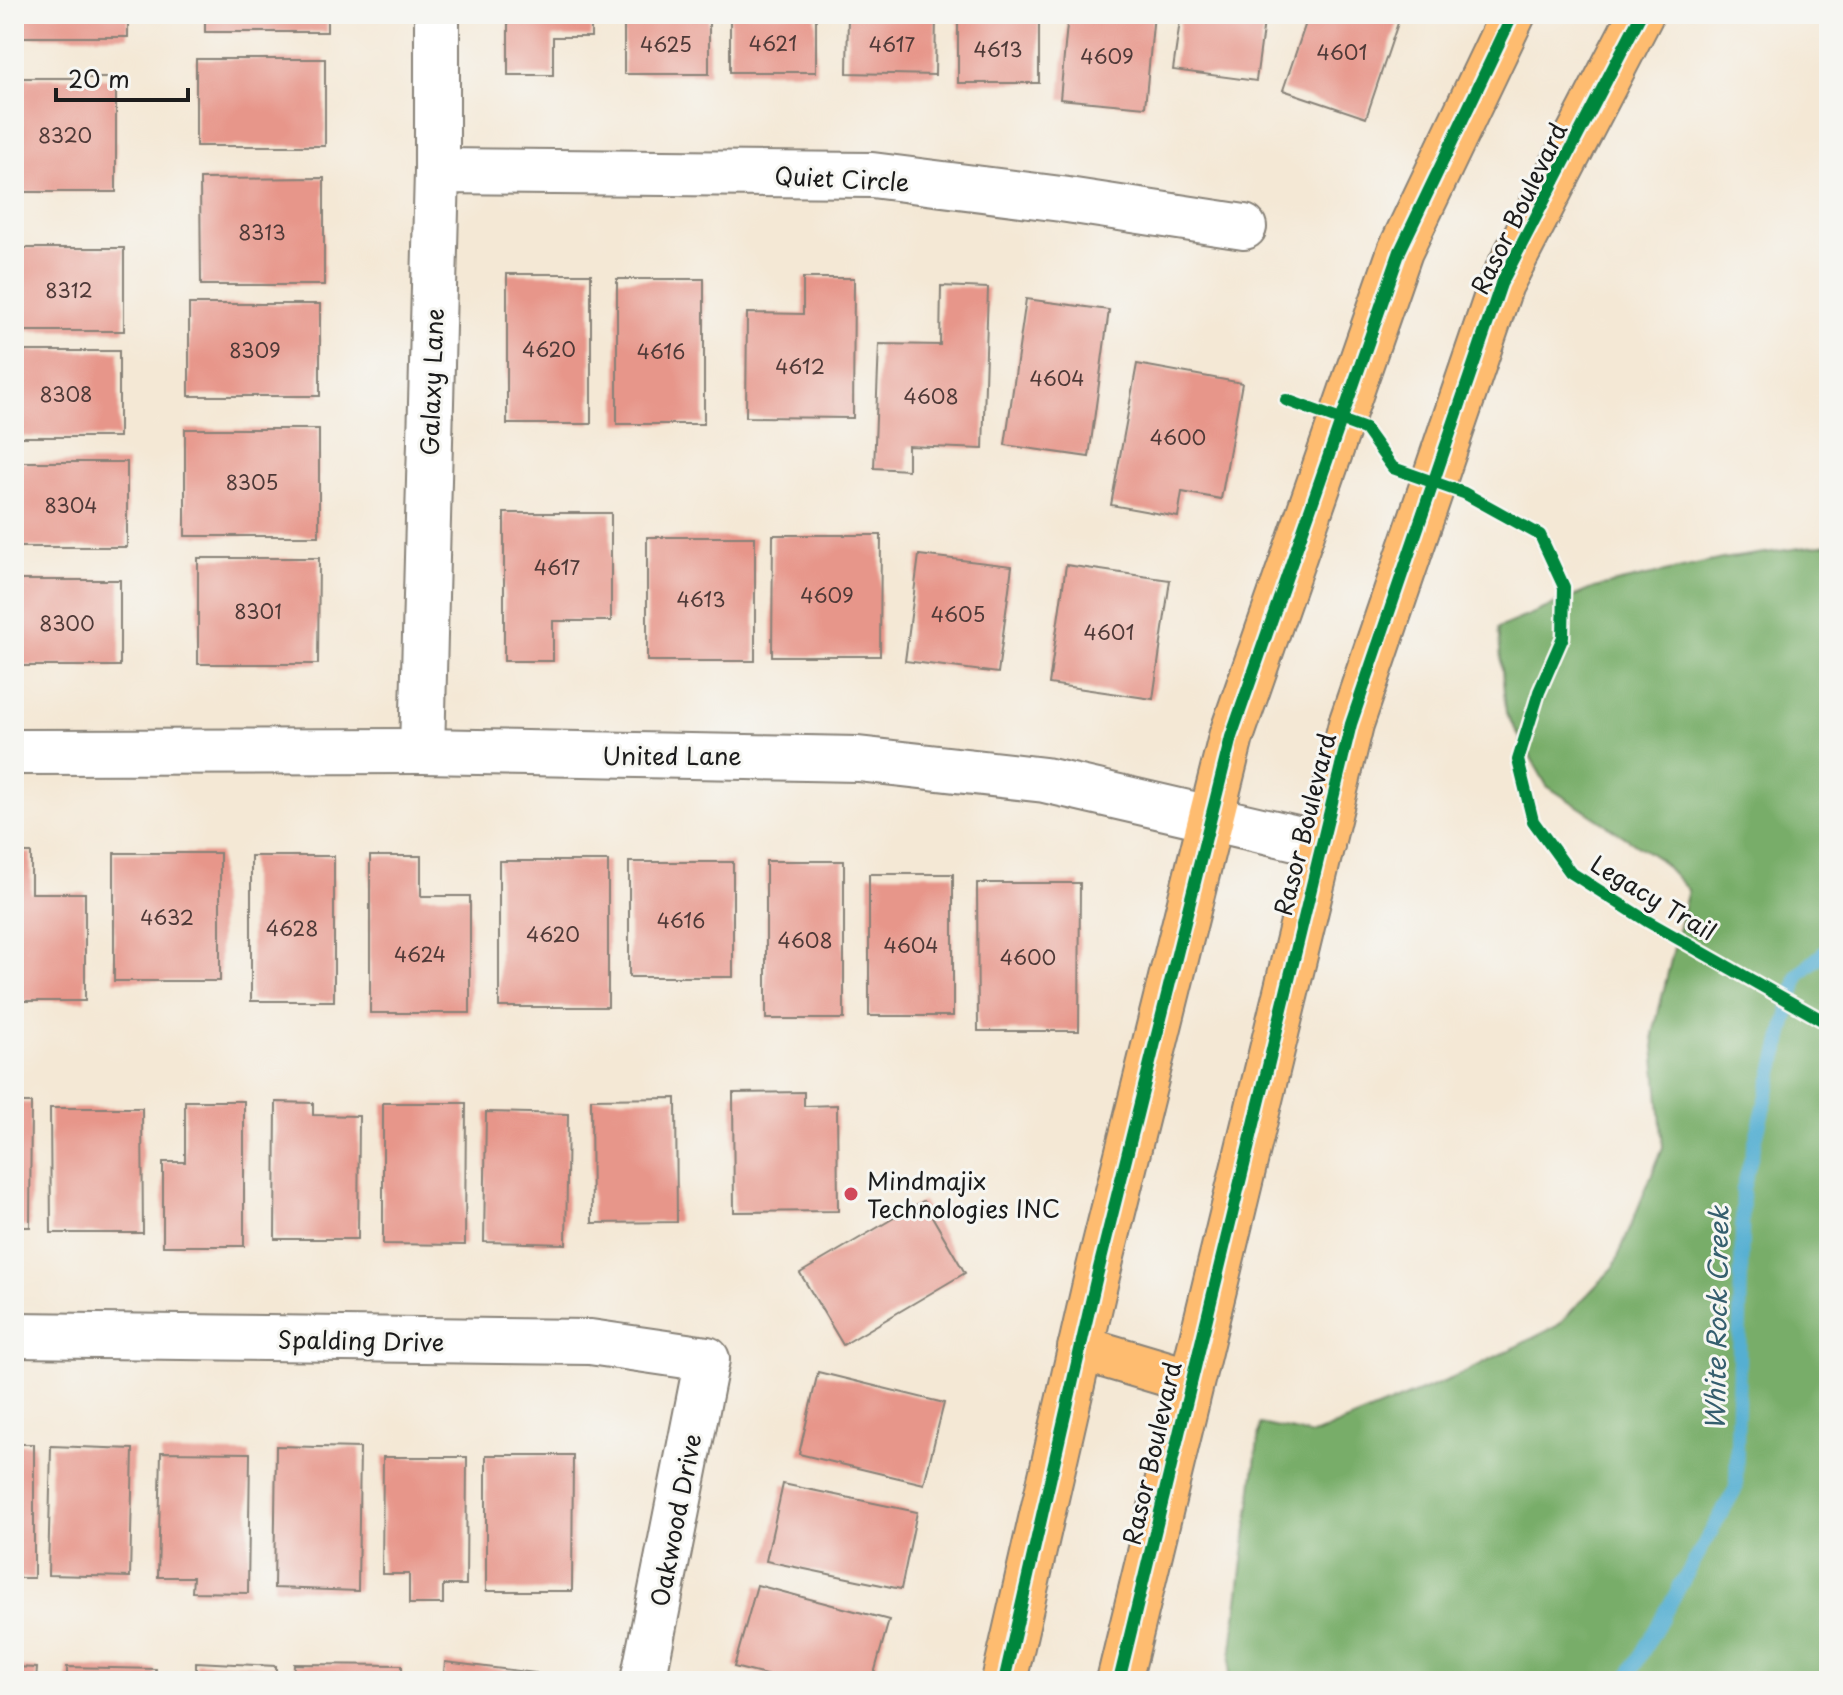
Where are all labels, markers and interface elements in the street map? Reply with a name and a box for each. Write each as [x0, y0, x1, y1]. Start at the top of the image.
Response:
house number: 4621 [749, 28, 797, 58]
house number: 4625 [640, 29, 692, 59]
house number: 4617 [869, 29, 915, 59]
house number: 4613 [974, 34, 1022, 64]
house number: 4601 [1317, 37, 1367, 67]
house number: 4609 [1080, 41, 1134, 71]
scale bar [56, 52, 188, 102]
text: 20 m [68, 60, 130, 96]
street label: Rasor Boulevard [1461, 116, 1575, 300]
house number: 8320 [38, 120, 92, 150]
street label: Quiet Circle [774, 156, 910, 200]
house number: 8313 [238, 217, 286, 247]
house number: 8312 [45, 275, 93, 305]
street label: Galaxy Lane [410, 308, 452, 456]
house number: 4620 [522, 334, 576, 364]
house number: 8309 [229, 335, 281, 365]
house number: 4616 [637, 336, 685, 366]
house number: 4612 [775, 351, 825, 381]
house number: 4604 [1029, 363, 1085, 393]
house number: 8308 [39, 379, 93, 409]
house number: 4608 [903, 381, 959, 411]
house number: 4600 [1150, 422, 1206, 452]
house number: 8305 [226, 467, 278, 497]
house number: 8304 [44, 490, 98, 520]
house number: 4617 [534, 552, 580, 582]
house number: 4609 [800, 580, 854, 610]
house number: 4613 [677, 584, 725, 614]
house number: 8301 [234, 596, 282, 626]
house number: 4605 [931, 599, 985, 629]
house number: 8300 [39, 608, 95, 638]
house number: 4601 [1084, 617, 1134, 647]
street label: Rasor Boulevard [1264, 729, 1344, 919]
street label: United Lane [602, 737, 742, 773]
street label: Legacy Trail [1584, 845, 1724, 949]
house number: 4632 [140, 902, 194, 932]
house number: 4616 [657, 905, 705, 935]
house number: 4628 [266, 913, 318, 943]
house number: 4620 [526, 919, 580, 949]
house number: 4608 [777, 925, 833, 955]
house number: 4604 [883, 930, 939, 960]
house number: 4624 [394, 939, 446, 969]
house number: 4600 [1000, 942, 1056, 972]
place label: Mindmajix Technologies INC [867, 1162, 1060, 1226]
marker: Mindmajix Technologies INC [842, 1185, 860, 1203]
water label: White Rock Creek [1695, 1205, 1737, 1430]
street label: Spalding Drive [277, 1321, 445, 1359]
street label: Rasor Boulevard [1112, 1357, 1190, 1548]
street label: Oakwood Drive [641, 1430, 709, 1610]

